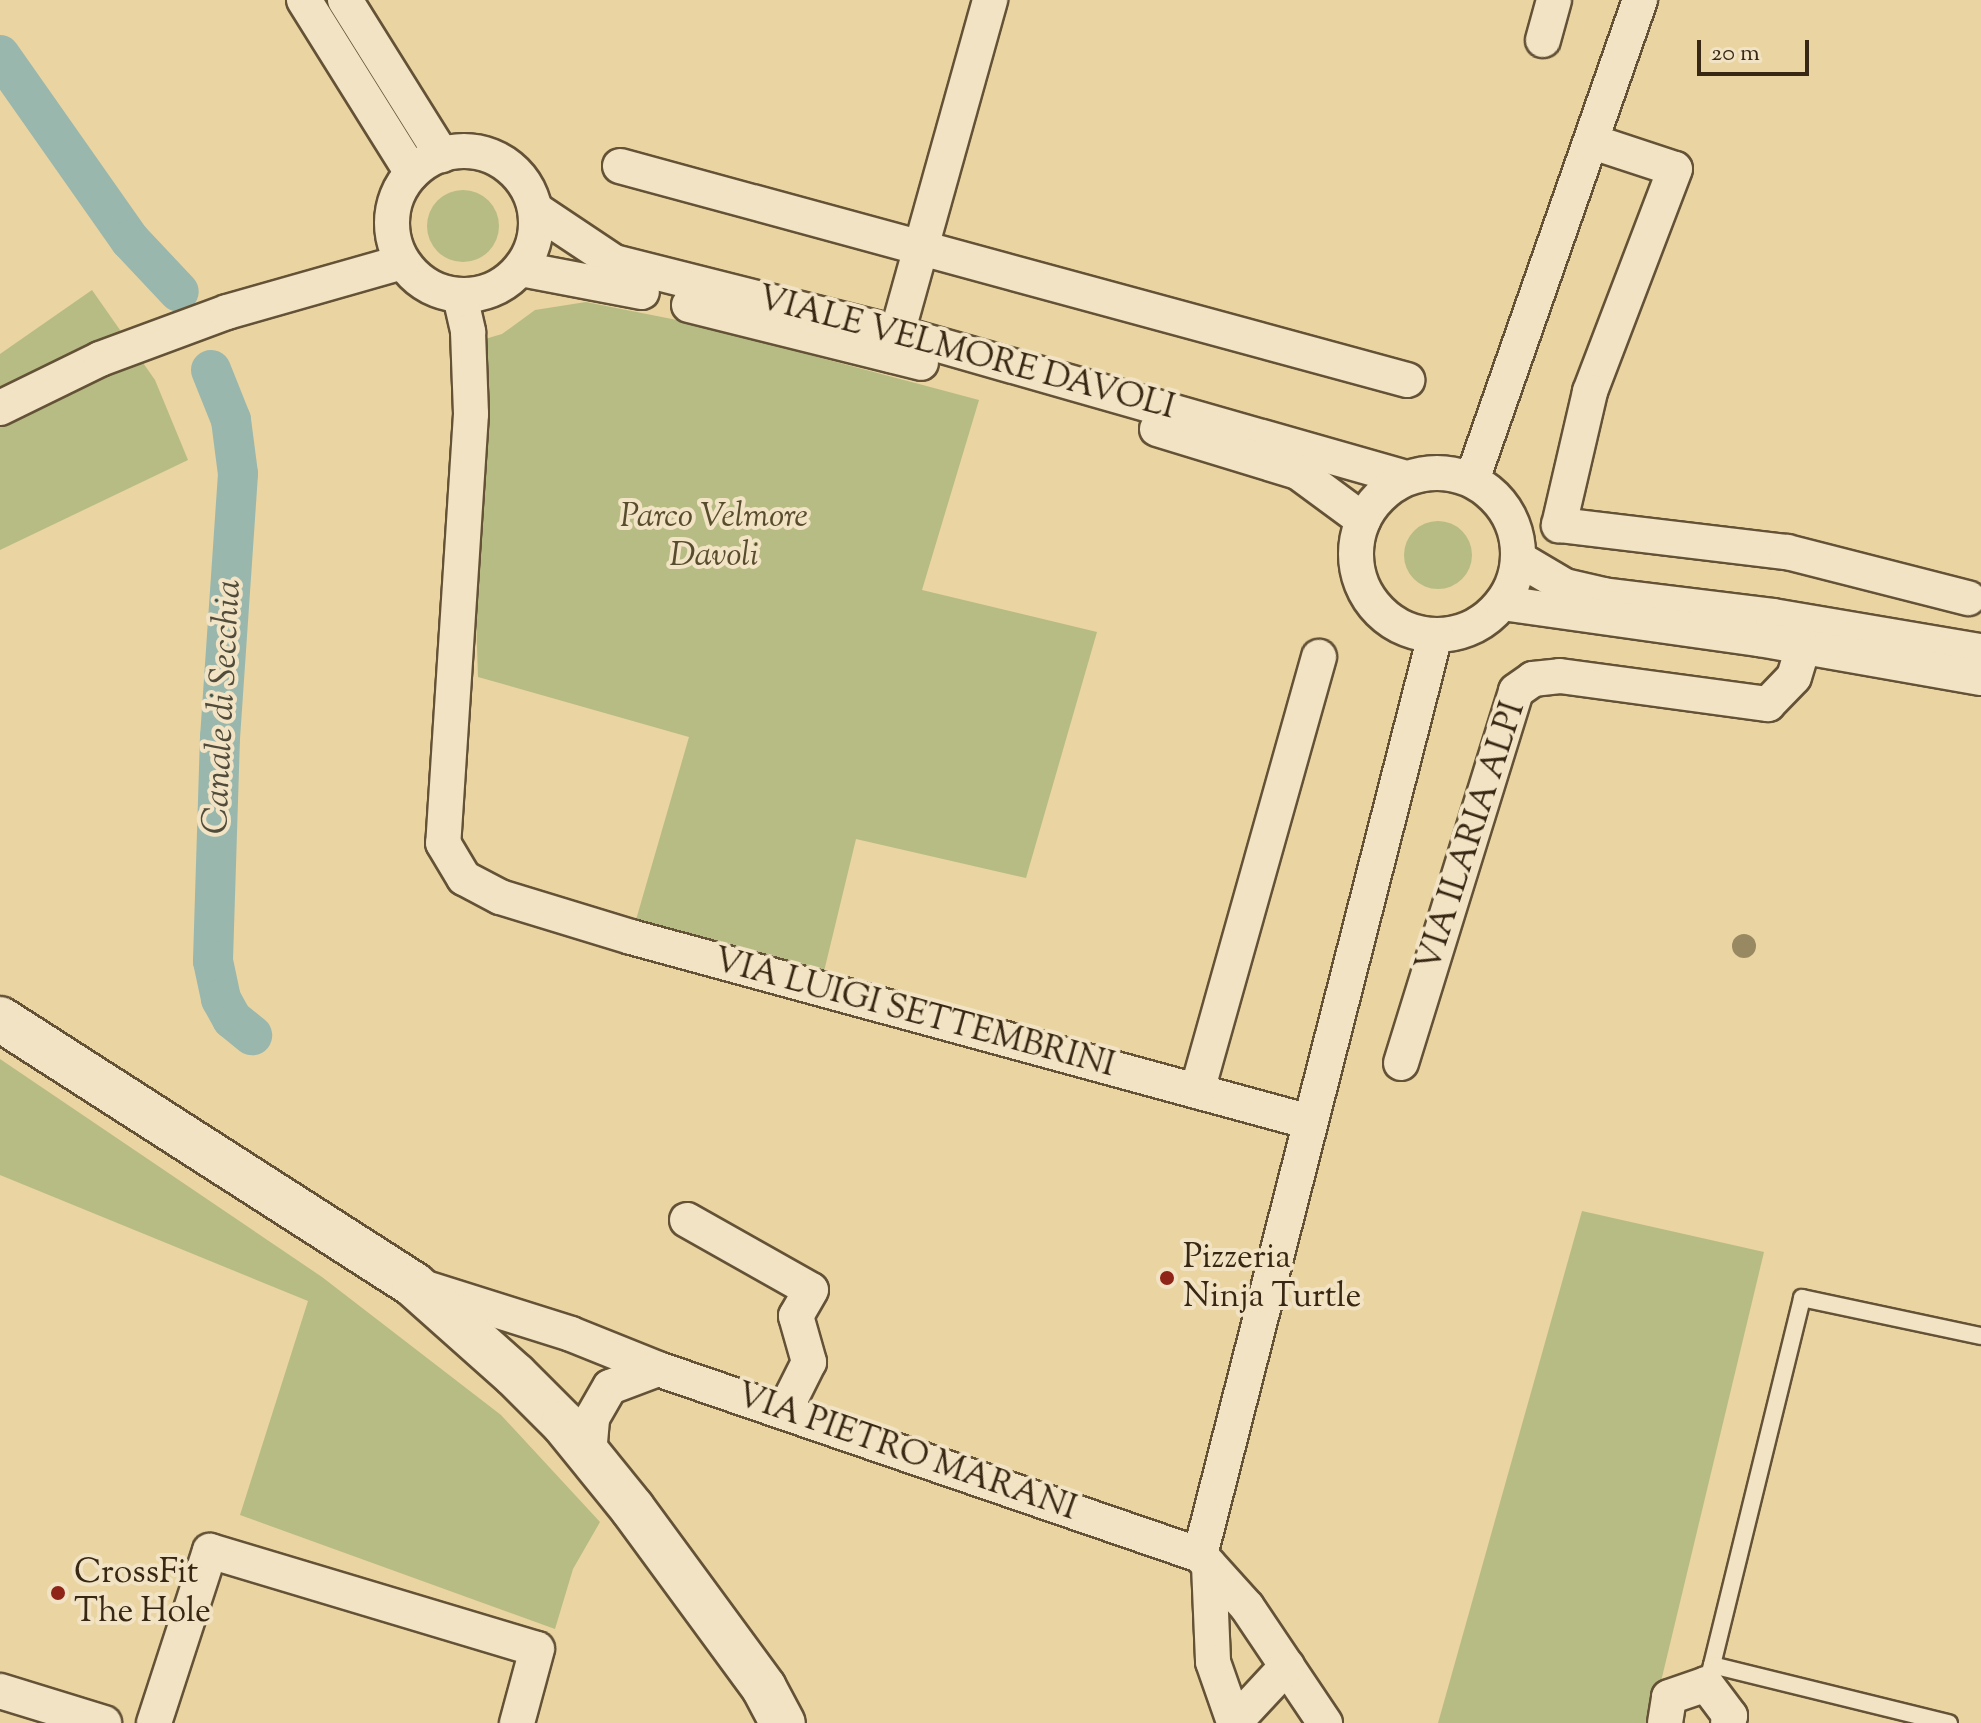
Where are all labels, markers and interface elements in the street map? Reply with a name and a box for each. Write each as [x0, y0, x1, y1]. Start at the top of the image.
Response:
scale bar [1701, 24, 1813, 74]
text: 20 m [1711, 37, 1760, 71]
street label: VIALE VELMORE DAVOLI [753, 279, 1179, 429]
park label: Parco Velmore Davoli [620, 497, 808, 576]
water label: Canale di Secchia [196, 579, 252, 835]
street label: VIA ILARIA ALPI [1409, 697, 1535, 977]
street label: VIA LUIGI SETTEMBRINI [709, 941, 1119, 1087]
place label: Pizzeria Ninja Turtle [1183, 1238, 1361, 1318]
marker: Pizzeria Ninja Turtle [1158, 1269, 1176, 1287]
street label: VIA PIETRO MARANI [731, 1376, 1081, 1530]
place label: CrossFit The Hole [74, 1553, 211, 1632]
marker: CrossFit The Hole [49, 1584, 67, 1602]

